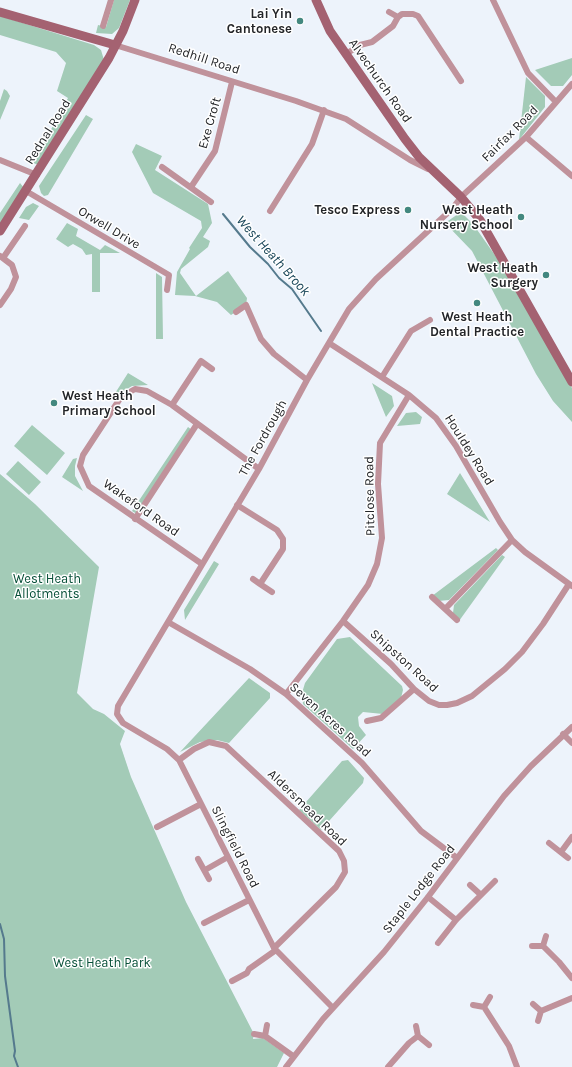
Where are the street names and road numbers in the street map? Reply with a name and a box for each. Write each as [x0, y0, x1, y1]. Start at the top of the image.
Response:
street label: Alvechurch Road [345, 36, 415, 126]
street label: Redhill Road [166, 40, 242, 78]
street label: Exe Croft [195, 95, 225, 151]
street label: Rednal Road [22, 96, 74, 168]
street label: Fairfax Road [478, 102, 542, 166]
street label: Orwell Drive [75, 203, 143, 253]
street label: The Fordrough [236, 397, 290, 479]
street label: Houldey Road [441, 412, 497, 488]
street label: Pitclose Road [362, 456, 378, 536]
street label: Wakeford Road [100, 476, 182, 540]
street label: Shipston Road [367, 626, 441, 696]
street label: Seven Acres Road [286, 679, 374, 761]
street label: Aldersmead Road [264, 766, 350, 850]
street label: Slingfield Road [208, 803, 262, 891]
street label: Staple Lodge Road [379, 841, 459, 937]

